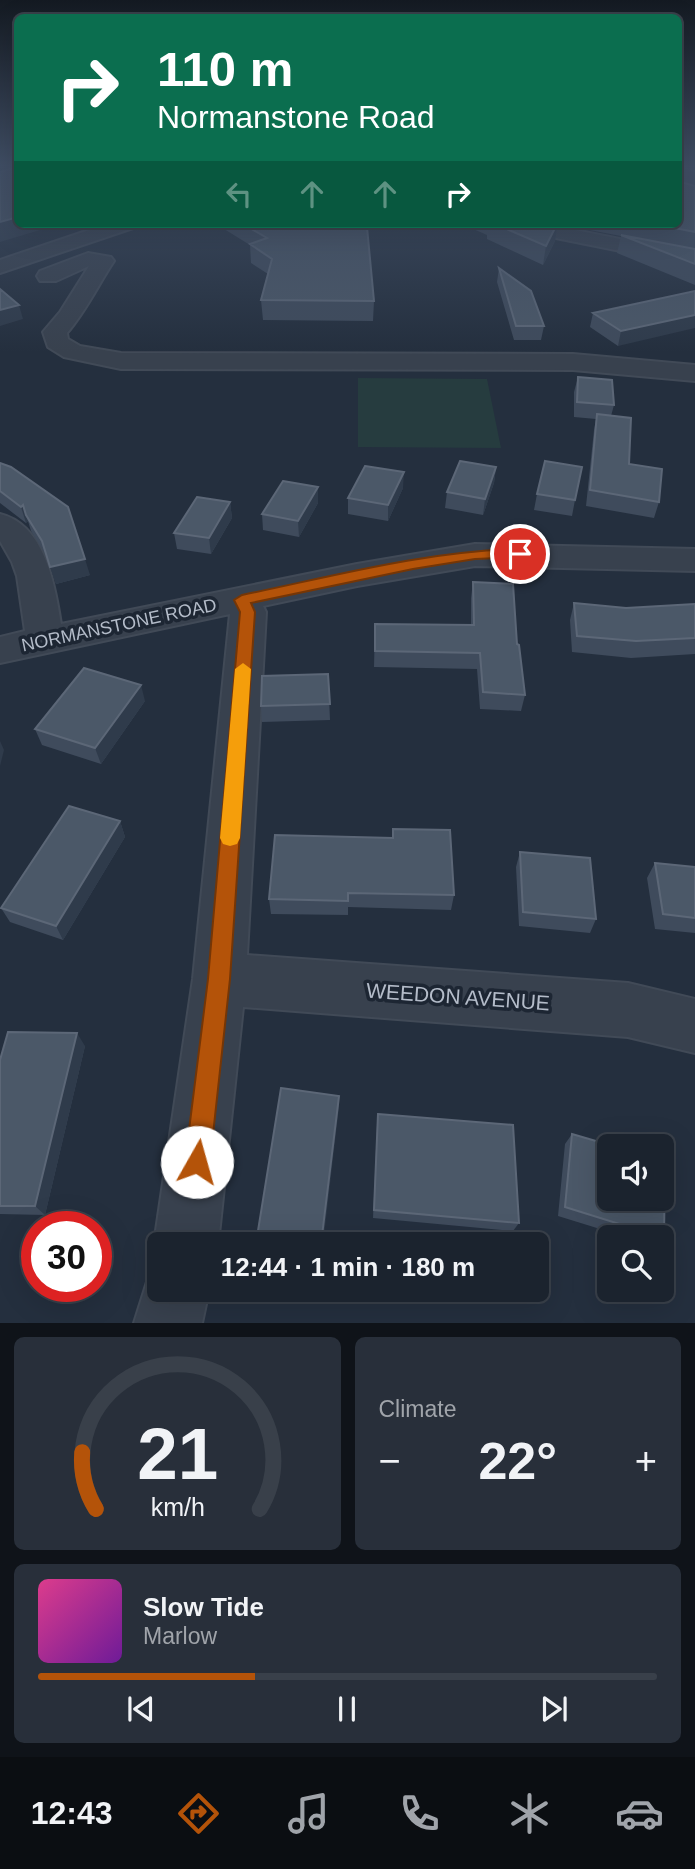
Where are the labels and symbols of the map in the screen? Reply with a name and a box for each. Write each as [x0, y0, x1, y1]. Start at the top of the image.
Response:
pin [490, 524, 550, 584]
street label: NORMANSTONE ROAD [20, 595, 218, 655]
street label: WEEDON AVENUE [365, 979, 551, 1014]
position arrow [160, 1125, 234, 1199]
speed limit sign: 30 [21, 1211, 112, 1302]

